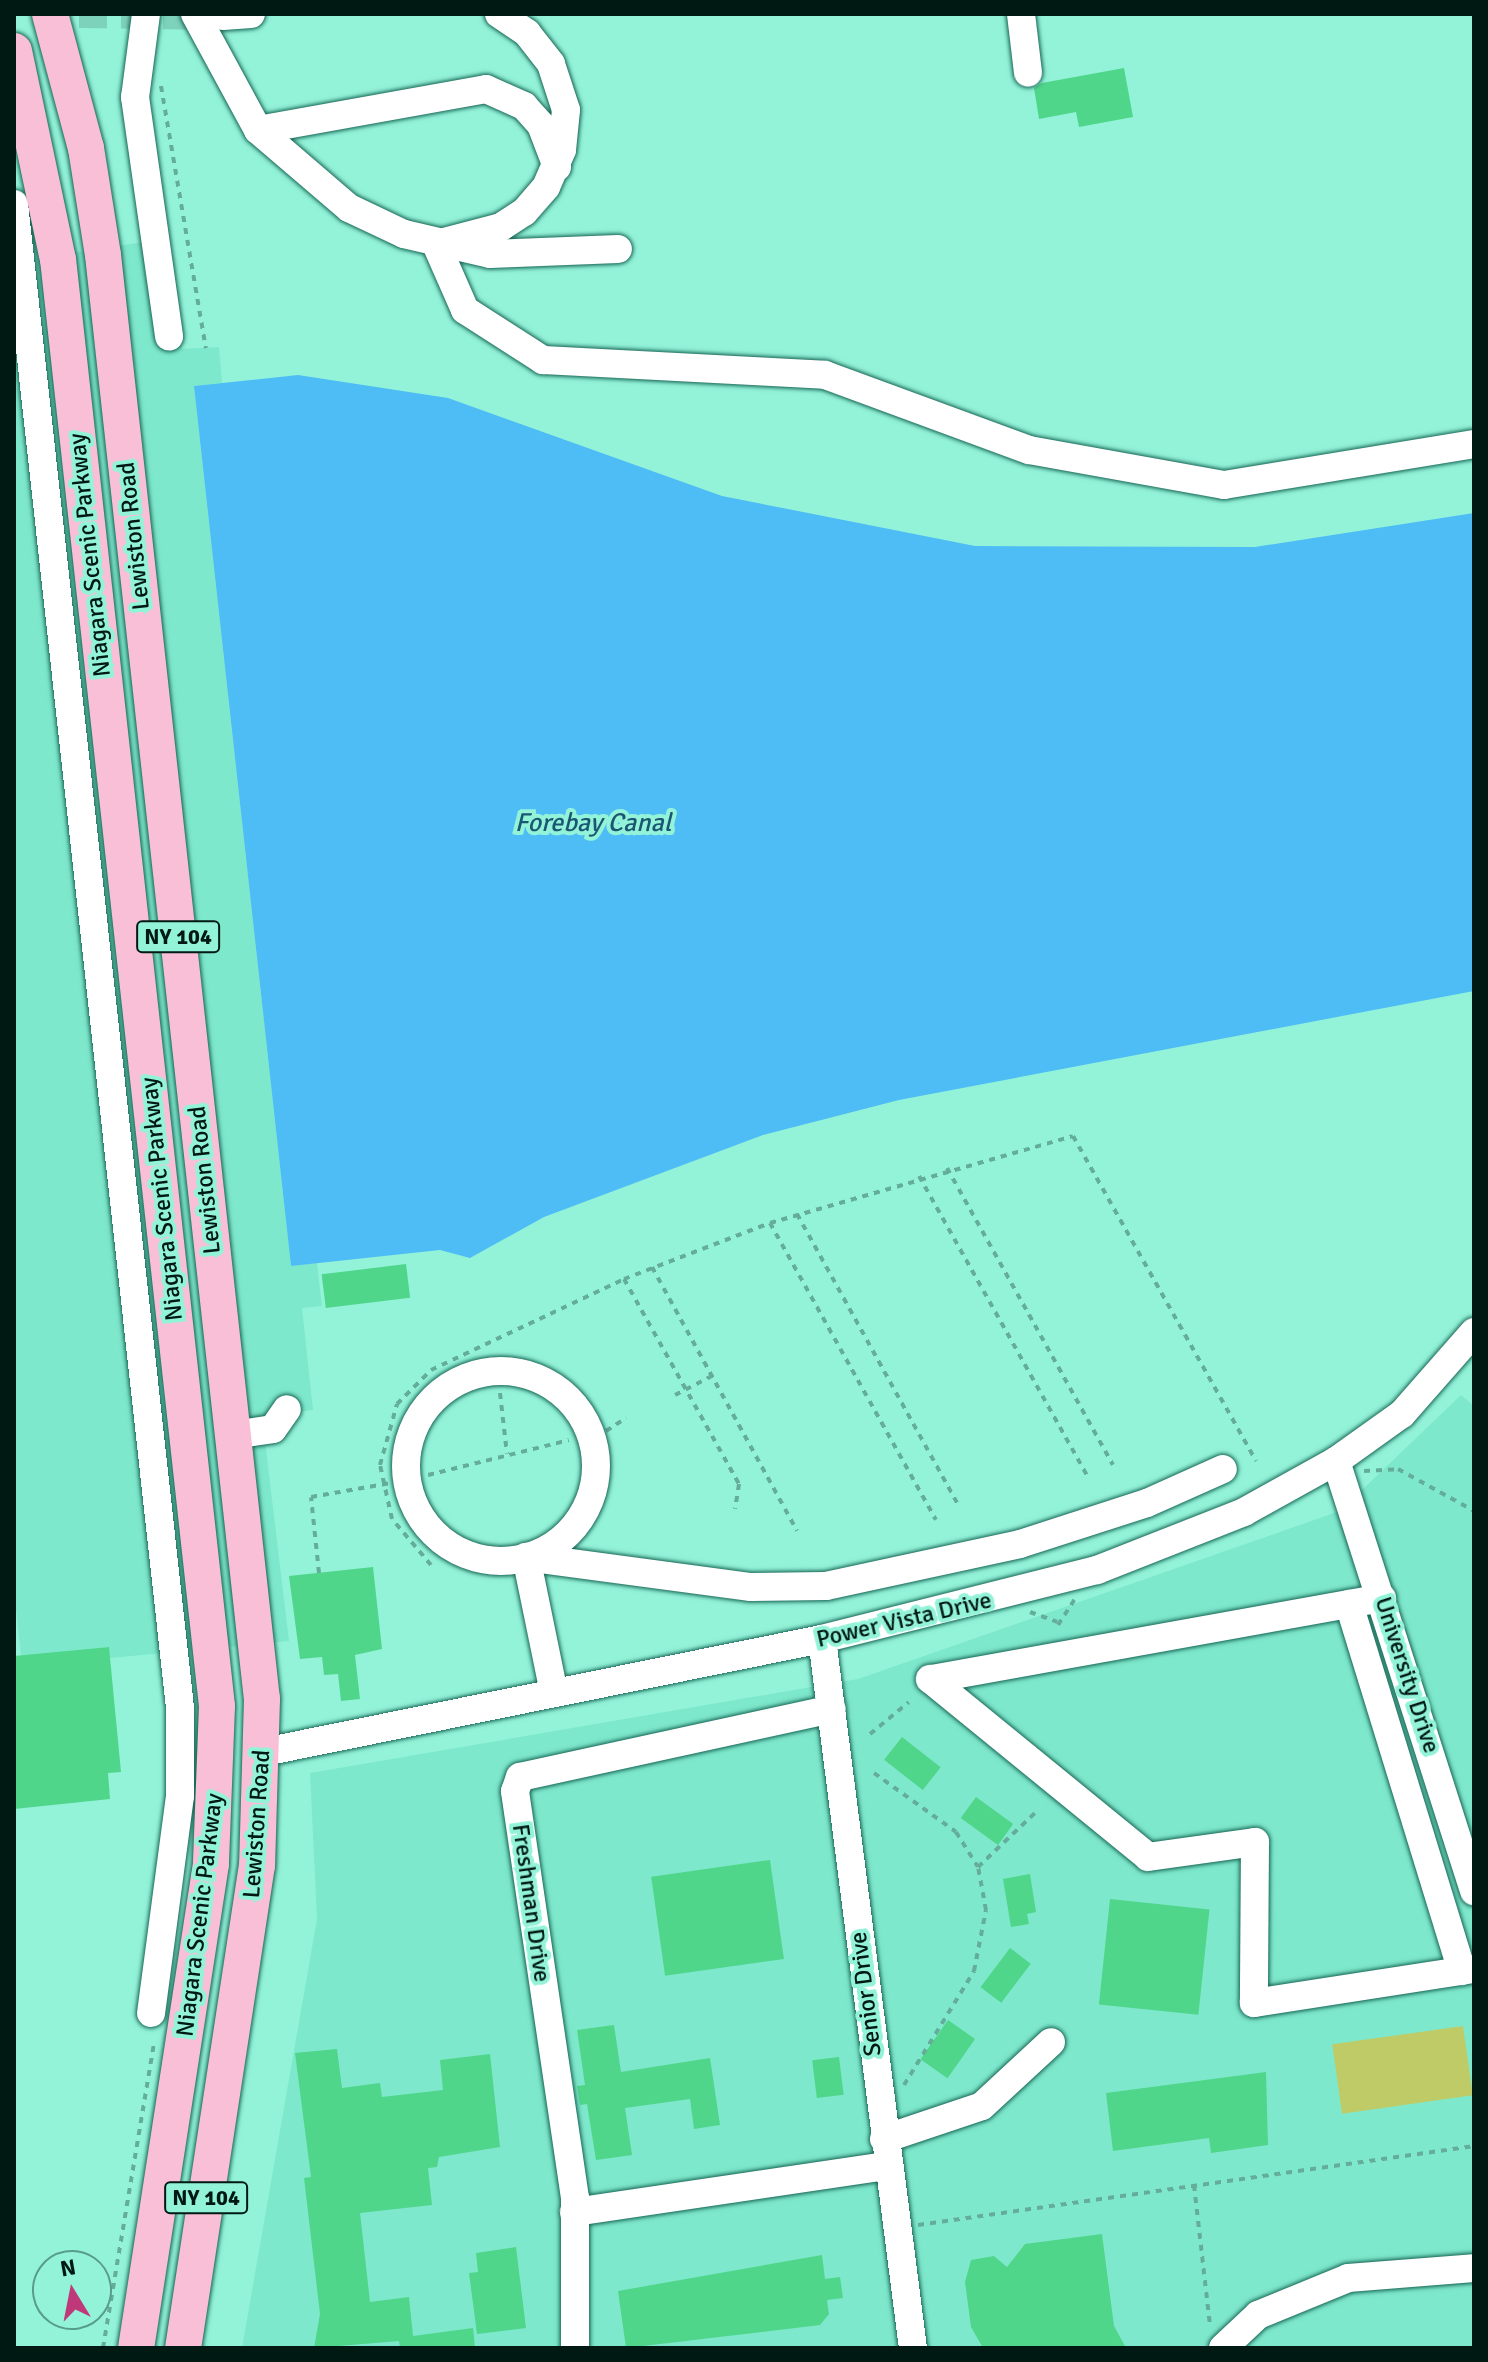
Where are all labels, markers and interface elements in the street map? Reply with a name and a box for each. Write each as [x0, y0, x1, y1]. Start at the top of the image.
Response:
street label: Niagara Scenic Parkway [63, 432, 117, 678]
street label: Lewiston Road [112, 461, 156, 611]
water label: Forebay Canal [515, 808, 671, 840]
road number: NY 104 [136, 919, 220, 955]
street label: Niagara Scenic Parkway [135, 1076, 189, 1322]
street label: Lewiston Road [183, 1105, 227, 1255]
street label: Power Vista Drive [814, 1586, 994, 1654]
street label: University Drive [1368, 1593, 1446, 1757]
street label: Lewiston Road [237, 1749, 277, 1899]
street label: Niagara Scenic Parkway [171, 1792, 229, 2038]
street label: Freshman Drive [506, 1822, 556, 1984]
street label: Senior Drive [844, 1930, 888, 2058]
road number: NY 104 [164, 2180, 248, 2216]
north arrow [32, 2250, 112, 2330]
text: N [58, 2253, 78, 2282]

